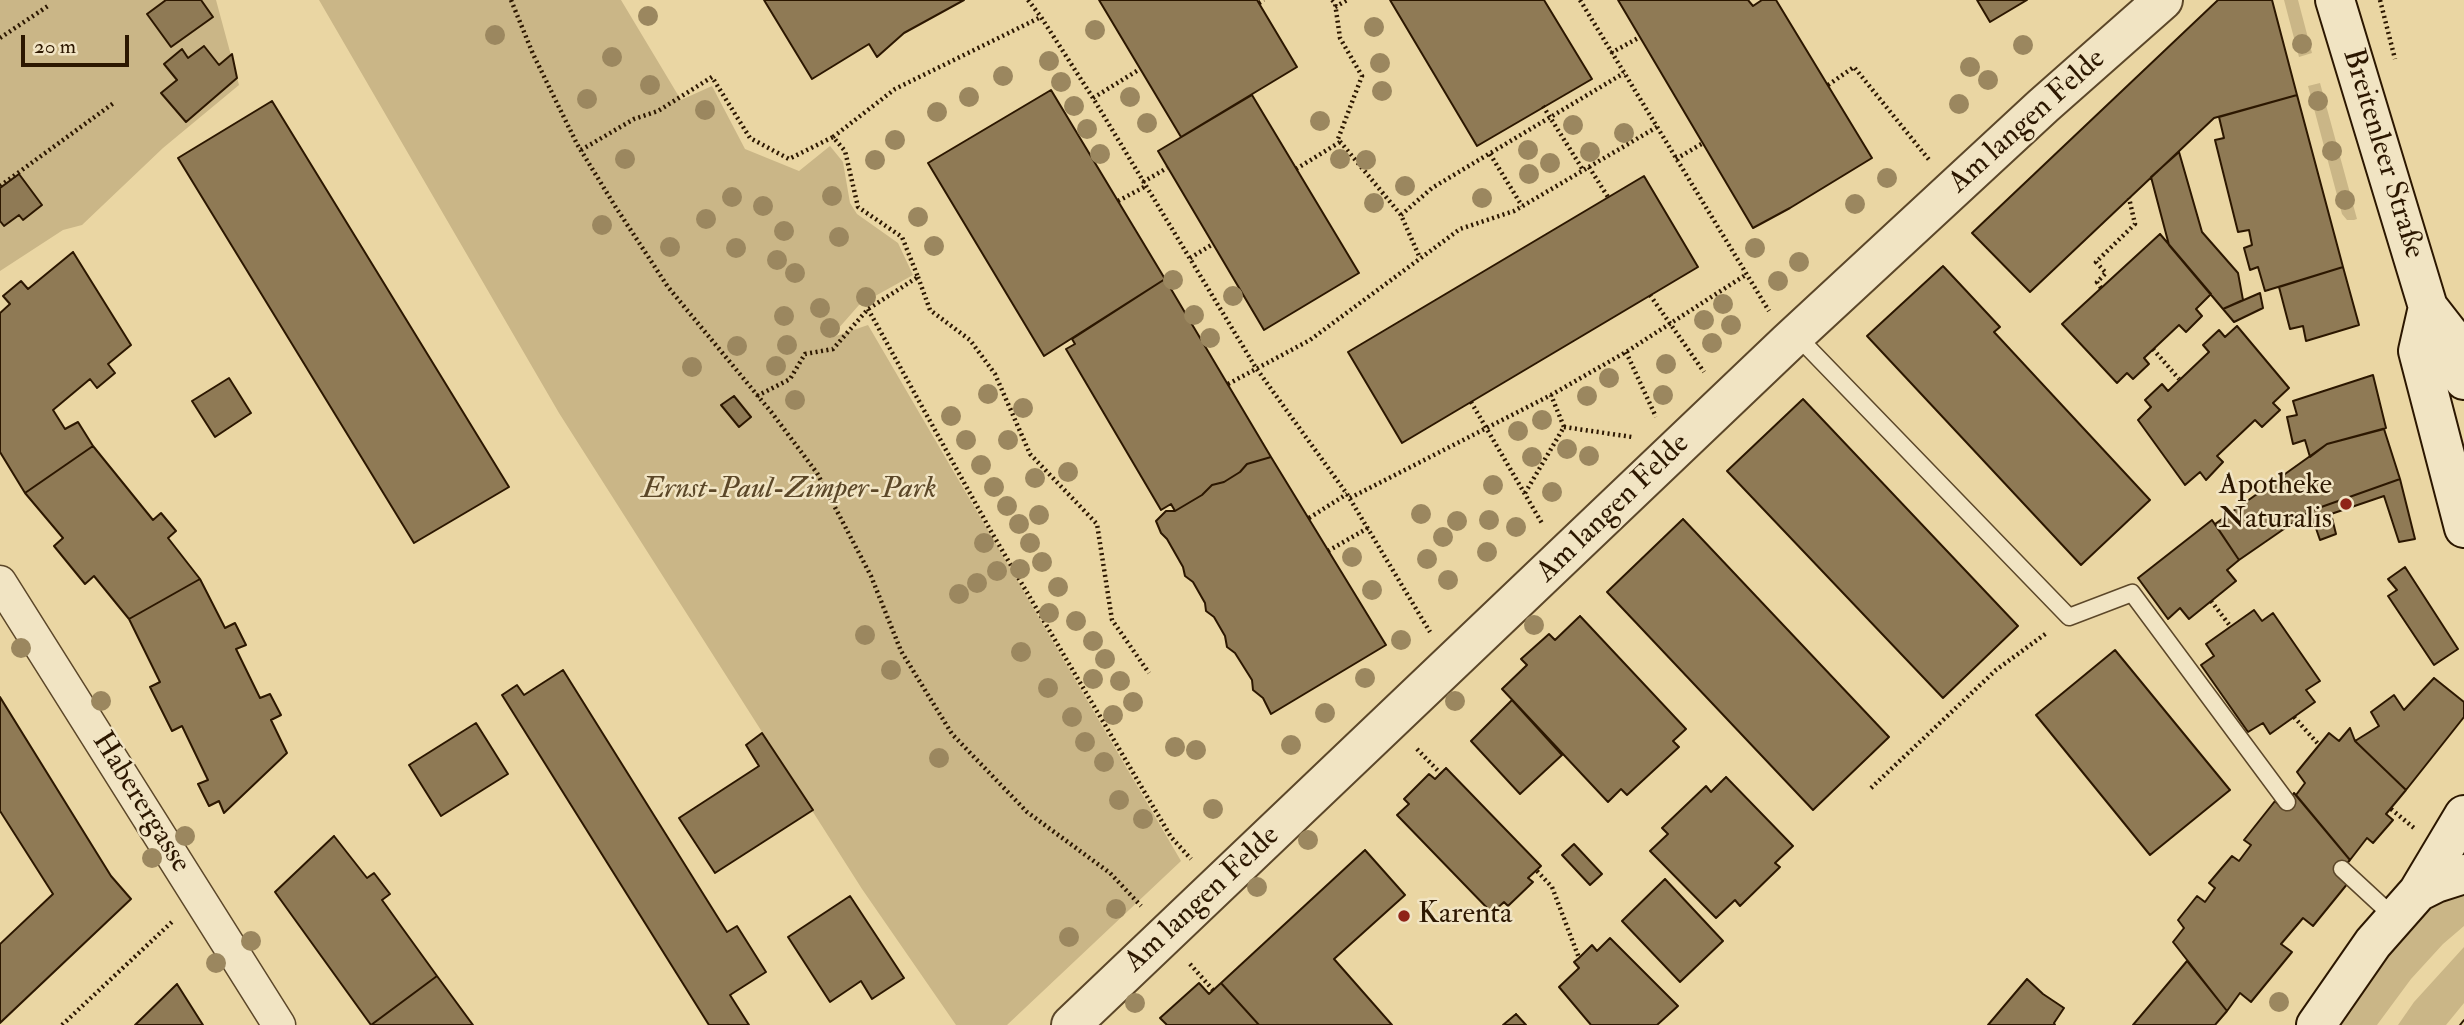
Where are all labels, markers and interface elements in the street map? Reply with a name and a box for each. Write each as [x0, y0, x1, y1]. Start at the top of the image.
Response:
scale bar [24, 21, 133, 65]
text: 20 m [34, 33, 76, 60]
street label: Am langen Felde [1942, 42, 2114, 202]
street label: Breitenleer Straße [2333, 45, 2431, 263]
street label: Am langen Felde [1530, 427, 1698, 591]
place label: Apotheke Naturalis [2219, 469, 2332, 540]
park label: Ernst-Paul-Zimper-Park [641, 473, 937, 509]
marker: Apotheke Naturalis [2338, 496, 2354, 512]
street label: Haberergasse [83, 726, 197, 880]
street label: Am langen Felde [1118, 819, 1288, 981]
place label: Karenta [1418, 898, 1512, 934]
marker: Karenta [1396, 908, 1412, 924]

